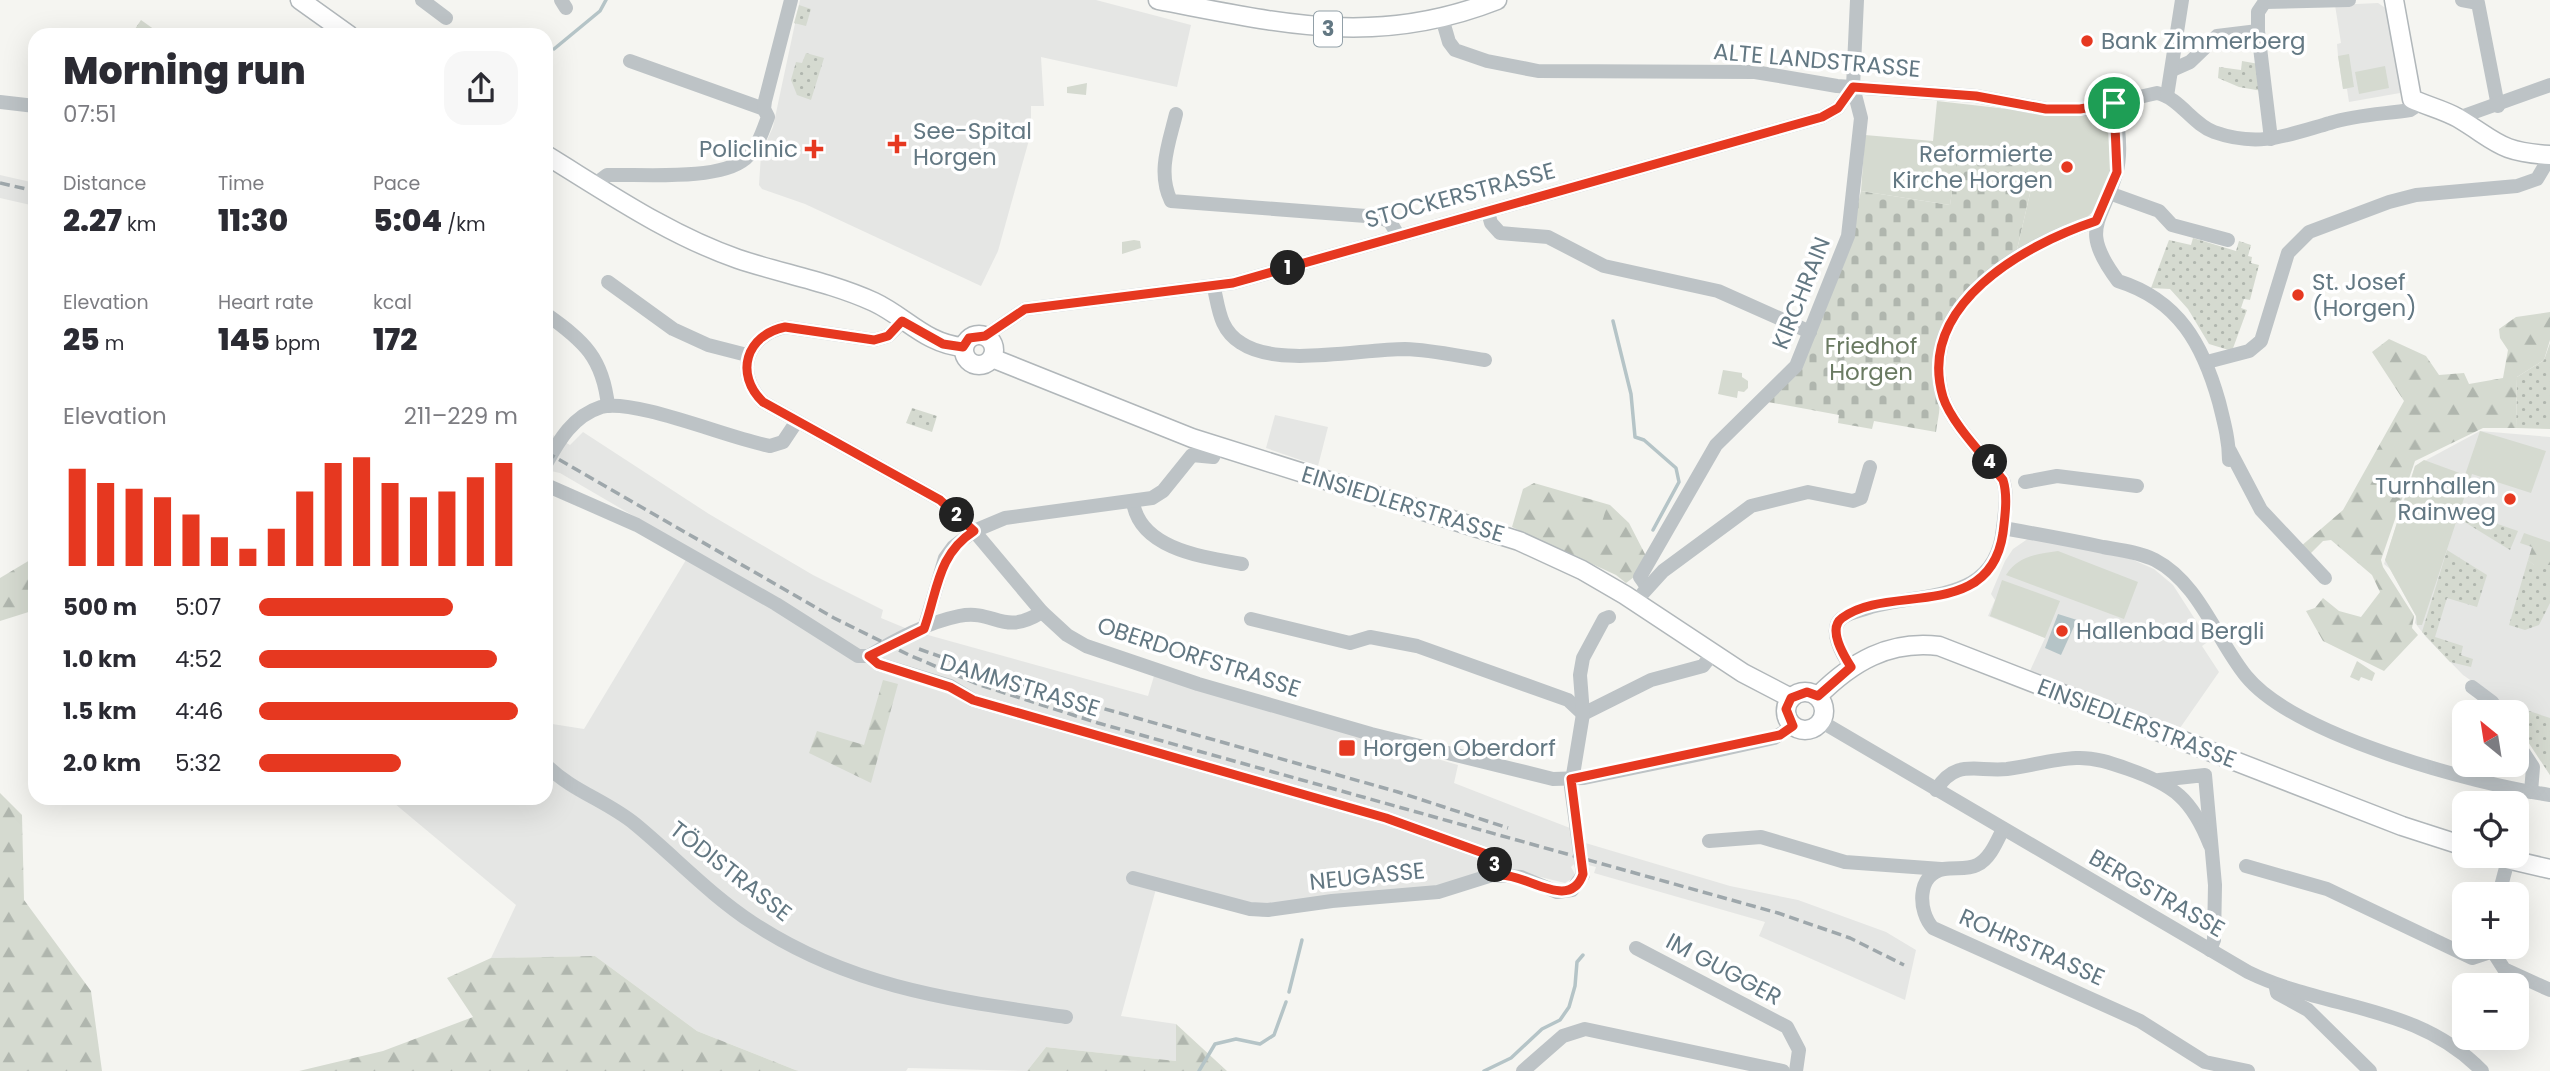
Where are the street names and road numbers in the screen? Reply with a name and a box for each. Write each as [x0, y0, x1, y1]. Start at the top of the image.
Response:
road number: 3 [1314, 12, 1342, 46]
street label: ALTE LANDSTRASSE [1712, 35, 1922, 85]
street label: STOCKERSTRASSE [1361, 154, 1559, 236]
street label: KIRCHRAIN [1764, 232, 1838, 354]
street label: EINSIEDLERSTRASSE [1298, 458, 1508, 550]
street label: OBERDORFSTRASSE [1093, 609, 1305, 705]
street label: DAMMSTRASSE [936, 645, 1104, 725]
street label: EINSIEDLERSTRASSE [2033, 670, 2241, 776]
street label: TÖDISTRASSE [663, 813, 799, 929]
street label: BERGSTRASSE [2083, 841, 2231, 945]
street label: NEUGASSE [1308, 854, 1426, 898]
street label: ROHRSTRASSE [1954, 901, 2110, 993]
street label: IM GUGGER [1661, 925, 1787, 1013]

